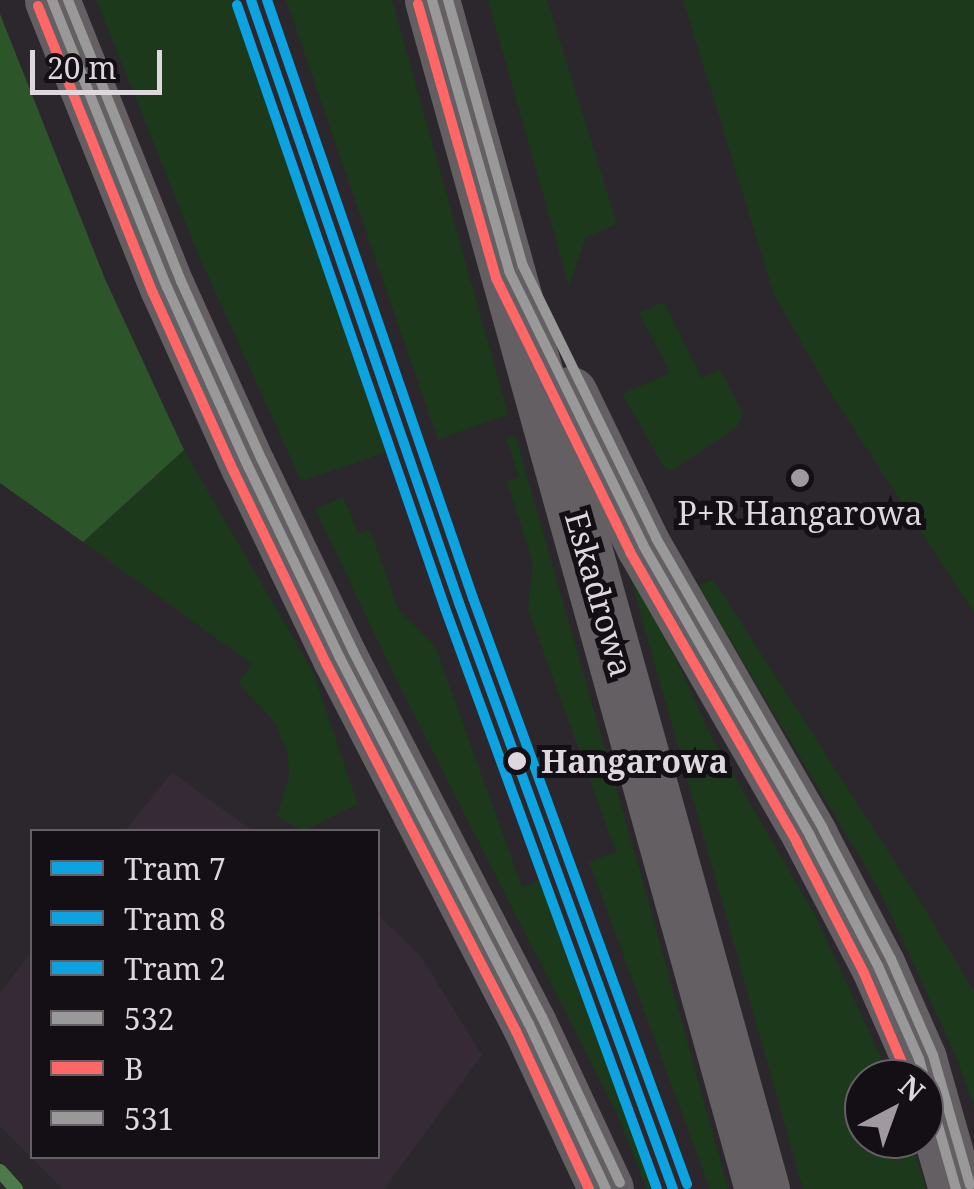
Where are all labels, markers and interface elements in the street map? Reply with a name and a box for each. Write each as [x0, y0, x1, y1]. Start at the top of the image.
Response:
scale bar [35, 30, 168, 92]
text: 20 m [47, 47, 117, 88]
marker: P+R Hangarowa [789, 467, 811, 489]
place label: P+R Hangarowa [678, 494, 922, 532]
street label: Eskadrowa [557, 507, 641, 681]
place label: Hangarowa [541, 742, 728, 780]
marker: Hangarowa [502, 746, 532, 776]
legend [30, 829, 380, 1159]
text: Tram 7 [124, 848, 226, 889]
text: Tram 8 [124, 898, 226, 939]
text: Tram 2 [124, 948, 226, 989]
text: 532 [124, 998, 174, 1039]
text: B [124, 1048, 144, 1089]
north arrow [844, 1059, 944, 1159]
text: N [892, 1066, 933, 1109]
text: 531 [124, 1098, 174, 1139]

